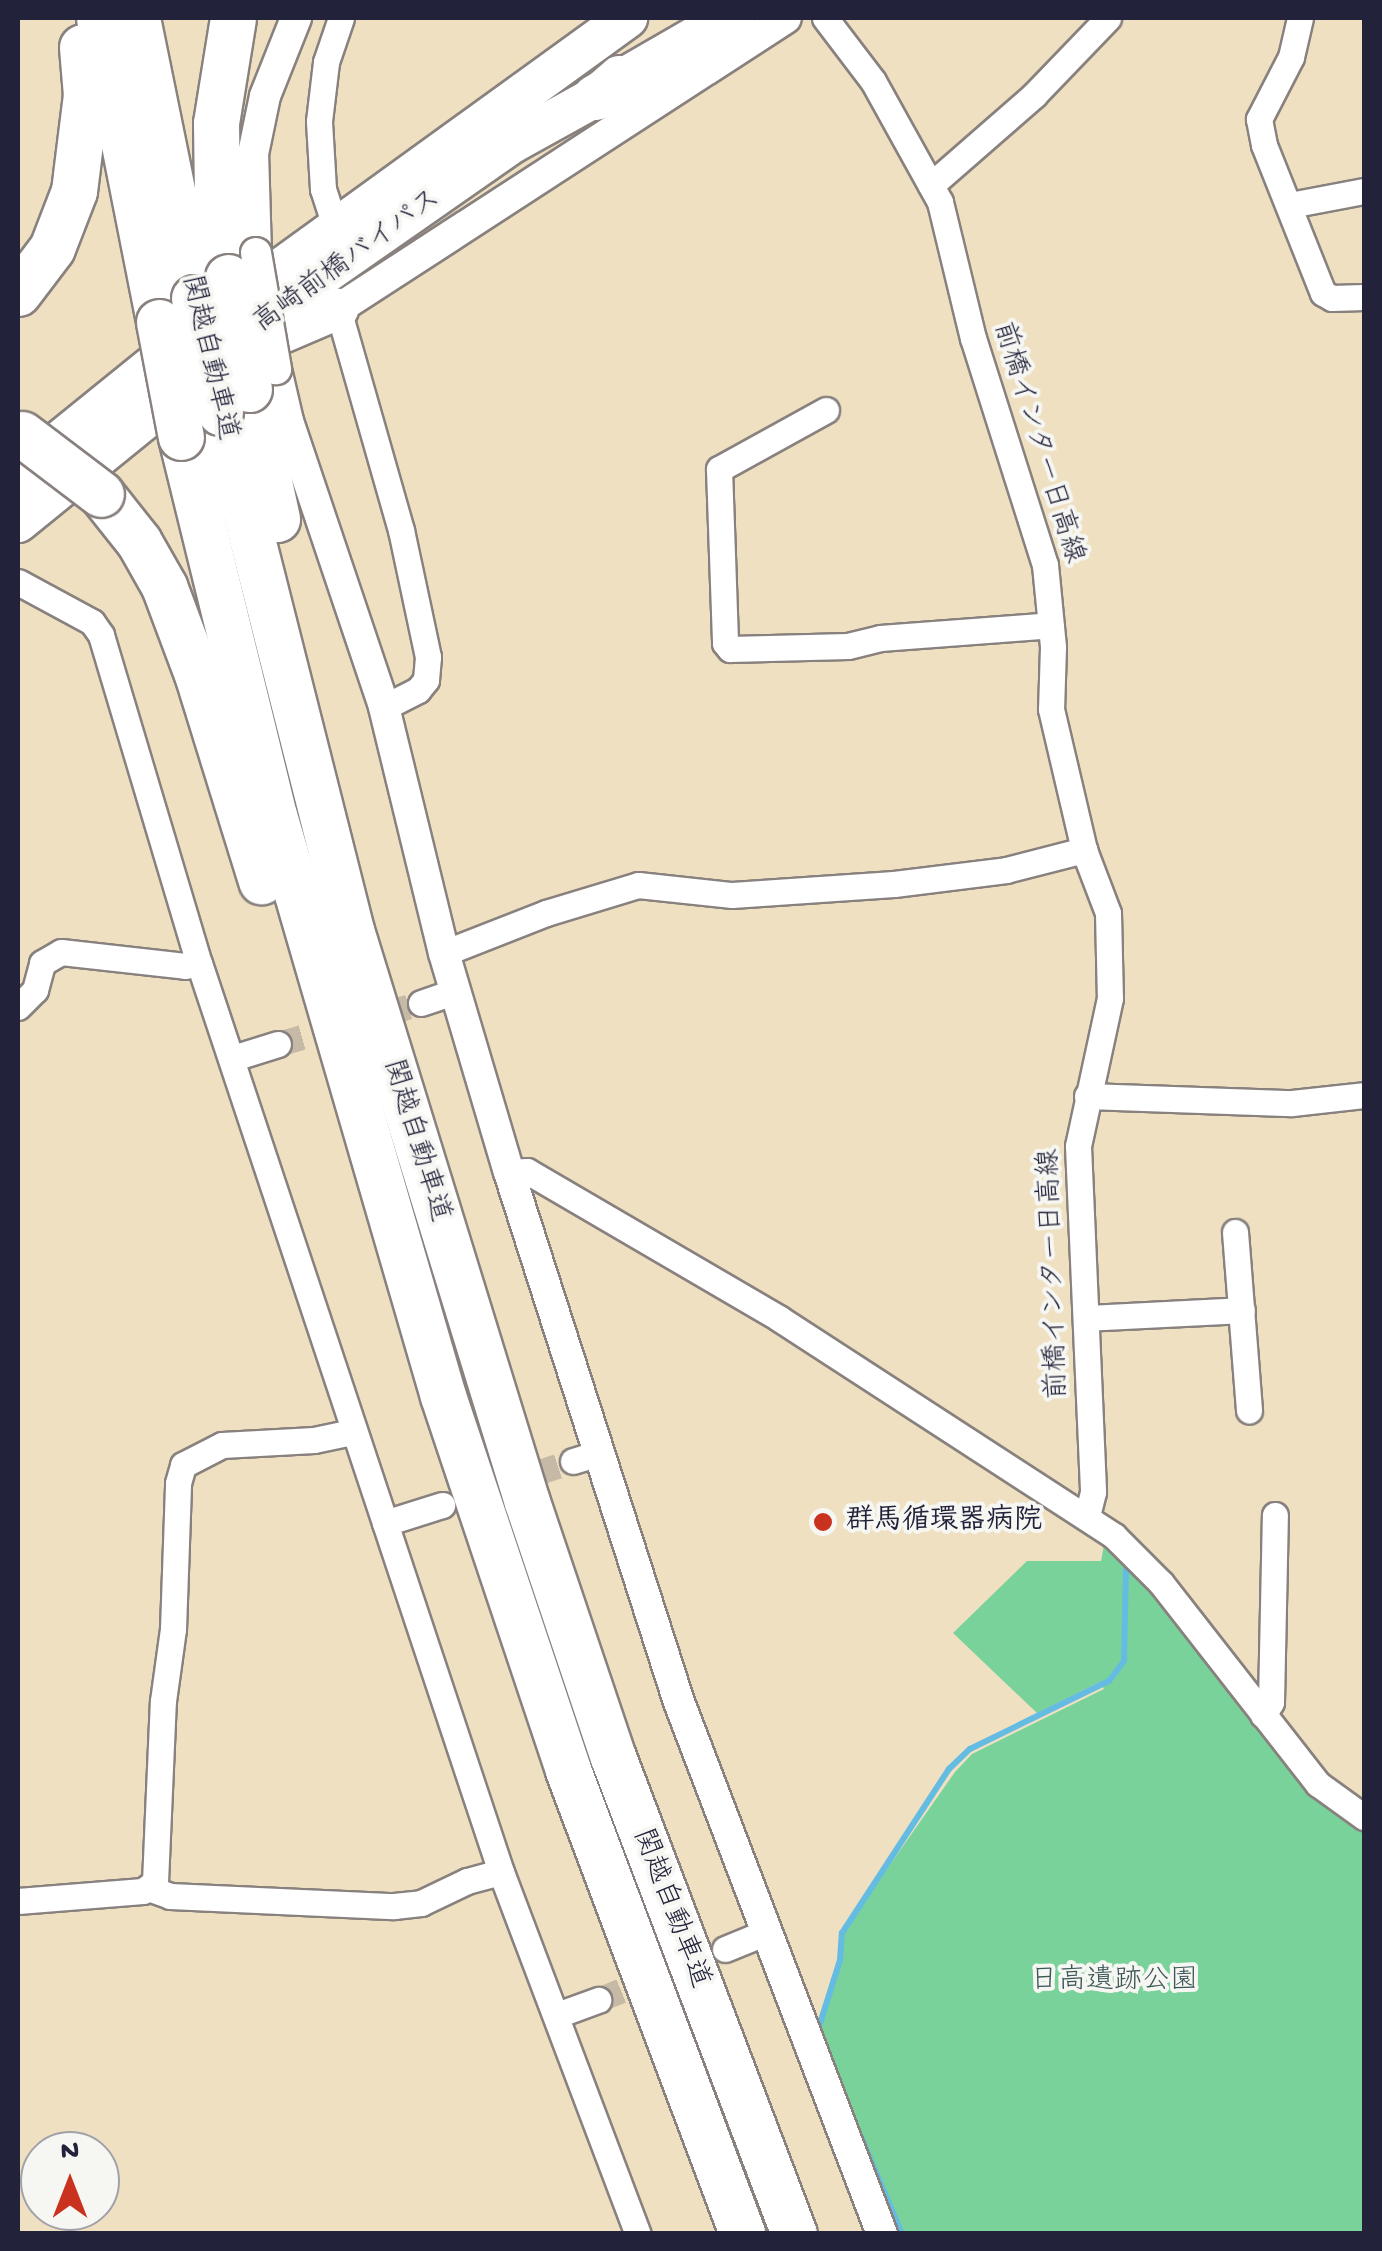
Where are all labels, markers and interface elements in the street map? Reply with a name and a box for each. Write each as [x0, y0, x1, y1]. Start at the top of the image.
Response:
street label: 高崎前橋バイパス [248, 183, 448, 341]
street label: 関越自動車道 [173, 272, 243, 444]
street label: 前橋インター日高線 [984, 318, 1090, 568]
street label: 関越自動車道 [374, 1056, 456, 1226]
street label: 前橋インター日高線 [1034, 1147, 1076, 1401]
place label: 群馬循環器病院 [846, 1505, 1042, 1539]
marker: 群馬循環器病院 [810, 1509, 836, 1535]
street label: 関越自動車道 [624, 1825, 716, 1993]
park label: 日高遺跡公園 [1030, 1965, 1198, 1999]
north arrow [20, 2131, 120, 2231]
text: N [61, 2136, 79, 2169]

